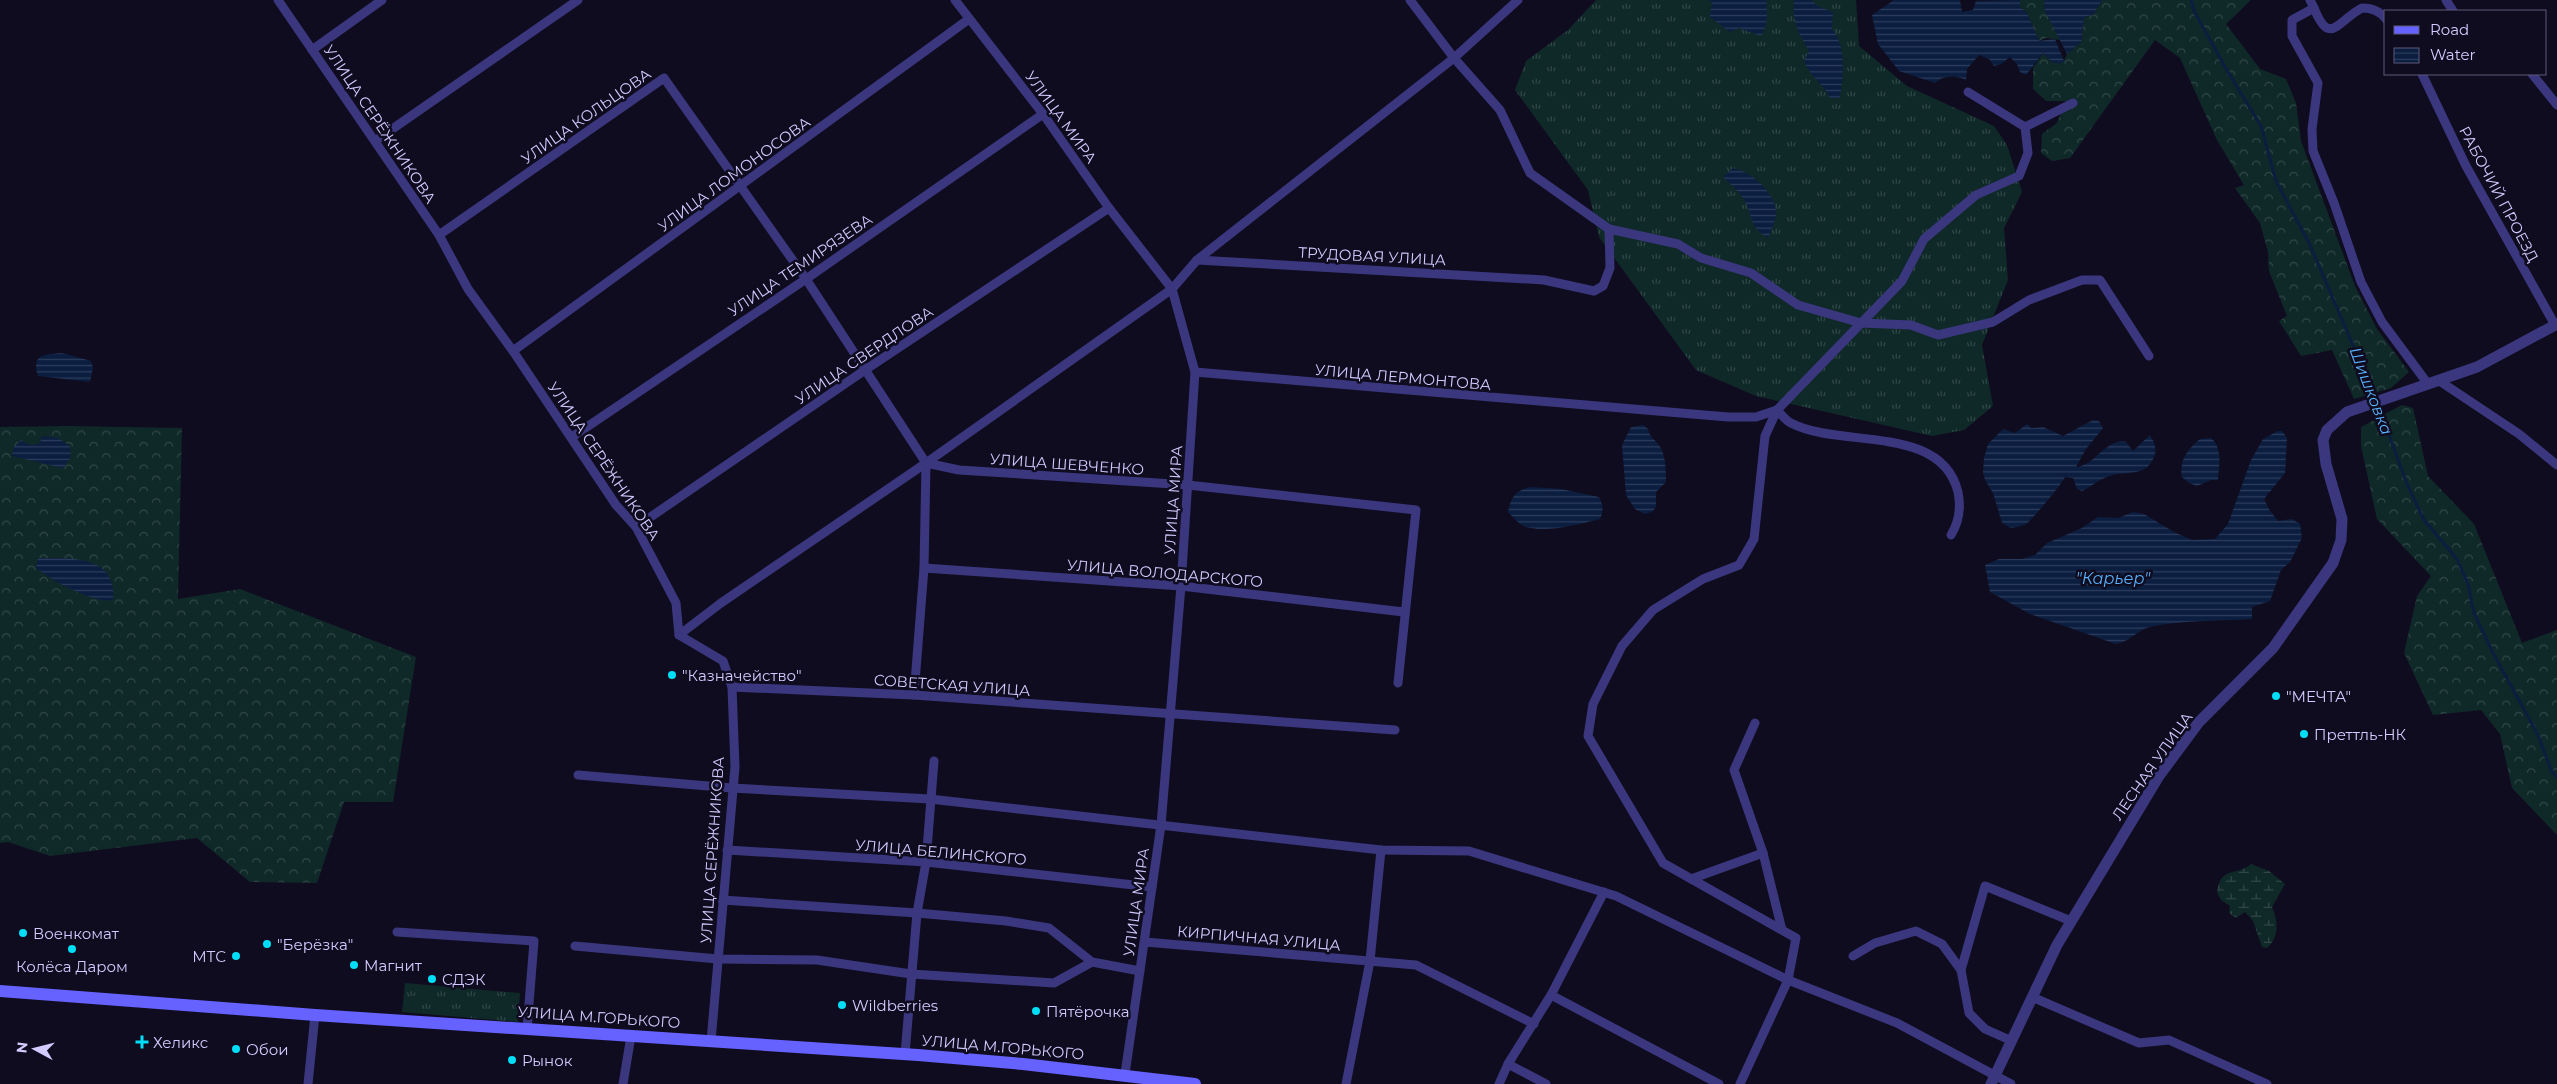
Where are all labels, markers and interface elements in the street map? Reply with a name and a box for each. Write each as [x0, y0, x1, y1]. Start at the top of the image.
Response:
legend [2384, 10, 2547, 75]
text: Road [2430, 20, 2469, 39]
street label: УЛИЦА СЕРЁЖНИКОВА [320, 41, 440, 207]
text: Water [2430, 45, 2476, 64]
street label: УЛИЦА КОЛЬЦОВА [517, 64, 655, 168]
street label: УЛИЦА МИРА [1021, 67, 1101, 167]
street label: УЛИЦА ЛОМОНОСОВА [654, 112, 814, 236]
street label: РАБОЧИЙ ПРОЕЗД [2455, 123, 2543, 265]
street label: УЛИЦА ТЕМИРЯЗЕВА [724, 210, 876, 320]
street label: ТРУДОВАЯ УЛИЦА [1298, 243, 1446, 269]
street label: УЛИЦА СВЕРДЛОВА [791, 302, 937, 408]
water label: Шишковка [2346, 344, 2396, 438]
street label: УЛИЦА ЛЕРМОНТОВА [1314, 360, 1492, 394]
street label: УЛИЦА СЕРЁЖНИКОВА [544, 378, 664, 544]
street label: УЛИЦА МИРА [1160, 445, 1186, 555]
street label: УЛИЦА ШЕВЧЕНКО [989, 449, 1145, 479]
street label: УЛИЦА ВОЛОДАРСКОГО [1066, 555, 1264, 591]
water label: "Карьер" [2076, 569, 2151, 588]
place label: "Казначейство" [682, 666, 802, 685]
marker: "Казначейство" [666, 669, 678, 681]
street label: СОВЕТСКАЯ УЛИЦА [873, 670, 1031, 700]
place label: "МЕЧТА" [2286, 687, 2351, 706]
marker: "МЕЧТА" [2270, 690, 2282, 702]
street label: ЛЕСНАЯ УЛИЦА [2108, 708, 2196, 824]
place label: Преттль-НК [2314, 725, 2406, 744]
marker: Преттль-НК [2298, 728, 2310, 740]
street label: УЛИЦА СЕРЁЖНИКОВА [696, 756, 728, 944]
street label: УЛИЦА БЕЛИНСКОГО [854, 835, 1028, 869]
street label: УЛИЦА МИРА [1119, 846, 1153, 958]
street label: КИРПИЧНАЯ УЛИЦА [1176, 921, 1342, 955]
place label: Военкомат [33, 924, 120, 943]
marker: Военкомат [17, 927, 29, 939]
place label: "Берёзка" [277, 935, 353, 954]
marker: "Берёзка" [261, 938, 273, 950]
marker: Колёса Даром [66, 943, 78, 955]
place label: МТС [192, 947, 226, 966]
marker: МТС [230, 950, 242, 962]
place label: Магнит [364, 956, 423, 975]
place label: Колёса Даром [16, 957, 128, 976]
marker: Магнит [348, 959, 360, 971]
place label: СДЭК [442, 970, 486, 989]
marker: СДЭК [426, 973, 438, 985]
place label: Wildberries [852, 996, 938, 1015]
marker: Wildberries [836, 999, 848, 1011]
street label: УЛИЦА М.ГОРЬКОГО [517, 1002, 681, 1032]
place label: Пятёрочка [1046, 1002, 1130, 1021]
marker: Пятёрочка [1030, 1005, 1042, 1017]
north arrow [10, 1024, 60, 1074]
street label: УЛИЦА М.ГОРЬКОГО [921, 1030, 1085, 1064]
place label: Хеликс [153, 1033, 208, 1052]
marker: Хеликс [135, 1035, 149, 1049]
place label: Обои [246, 1040, 289, 1059]
text: N [12, 1041, 32, 1054]
marker: Обои [230, 1043, 242, 1055]
place label: Рынок [522, 1051, 573, 1070]
marker: Рынок [506, 1054, 518, 1066]

